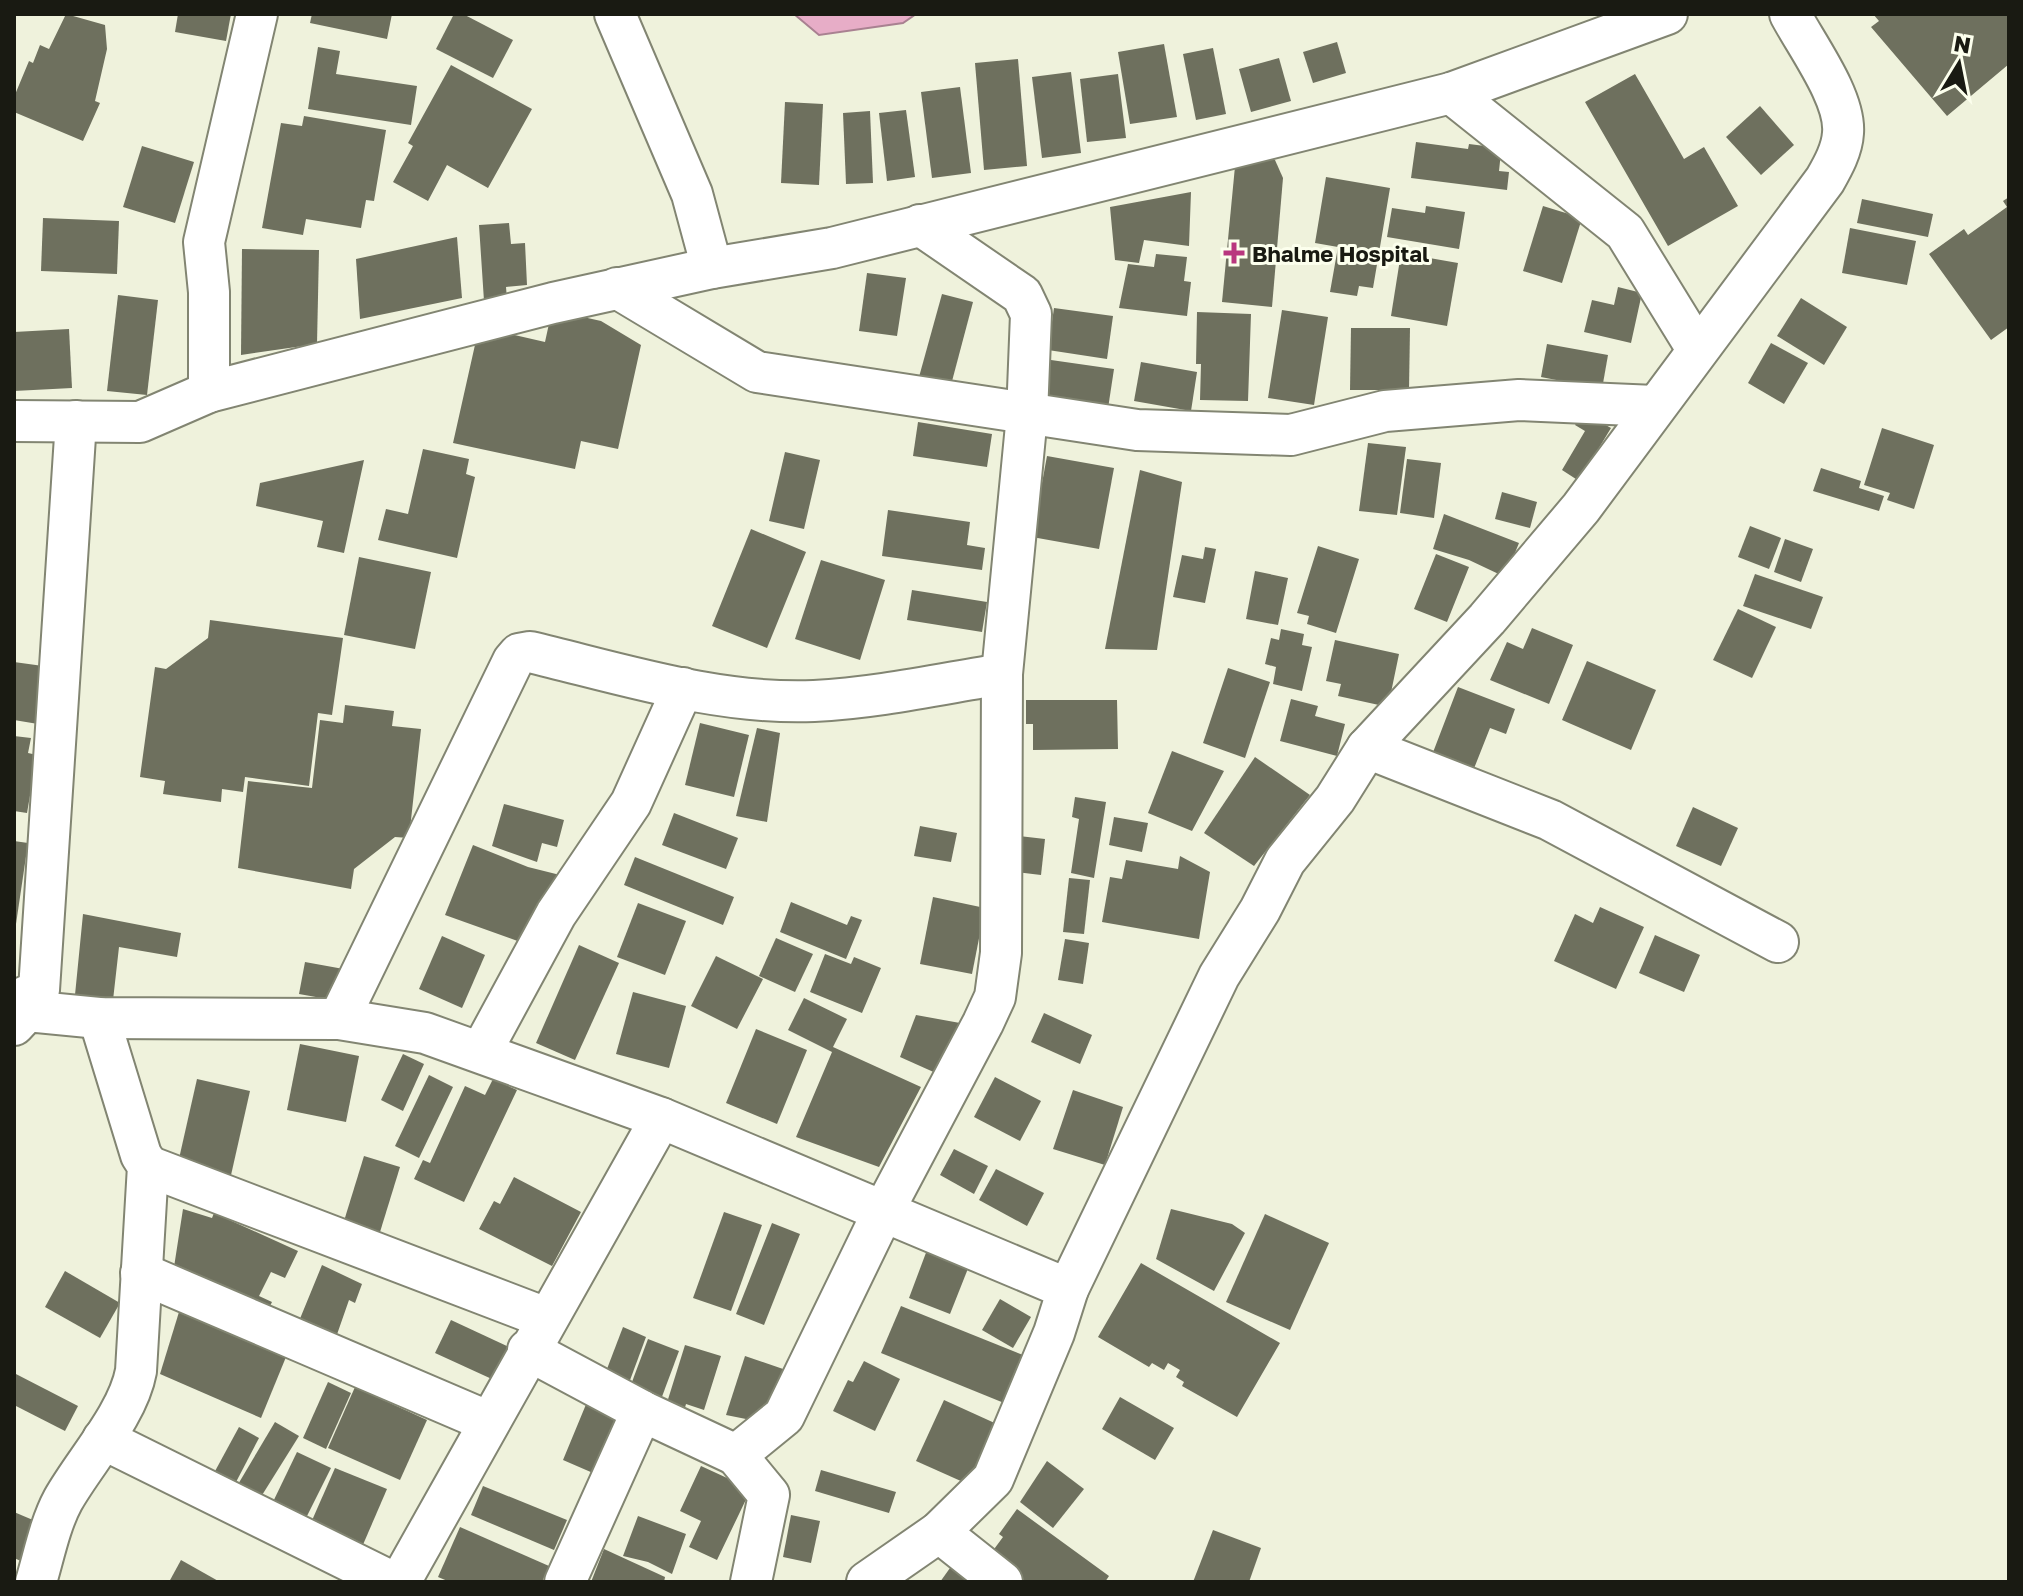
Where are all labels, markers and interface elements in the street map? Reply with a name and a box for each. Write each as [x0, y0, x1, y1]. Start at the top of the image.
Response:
north arrow [1919, 24, 1999, 104]
text: N [1952, 29, 1973, 59]
place label: Bhalme Hospital [1252, 240, 1429, 267]
marker: Bhalme Hospital [1223, 242, 1245, 264]

